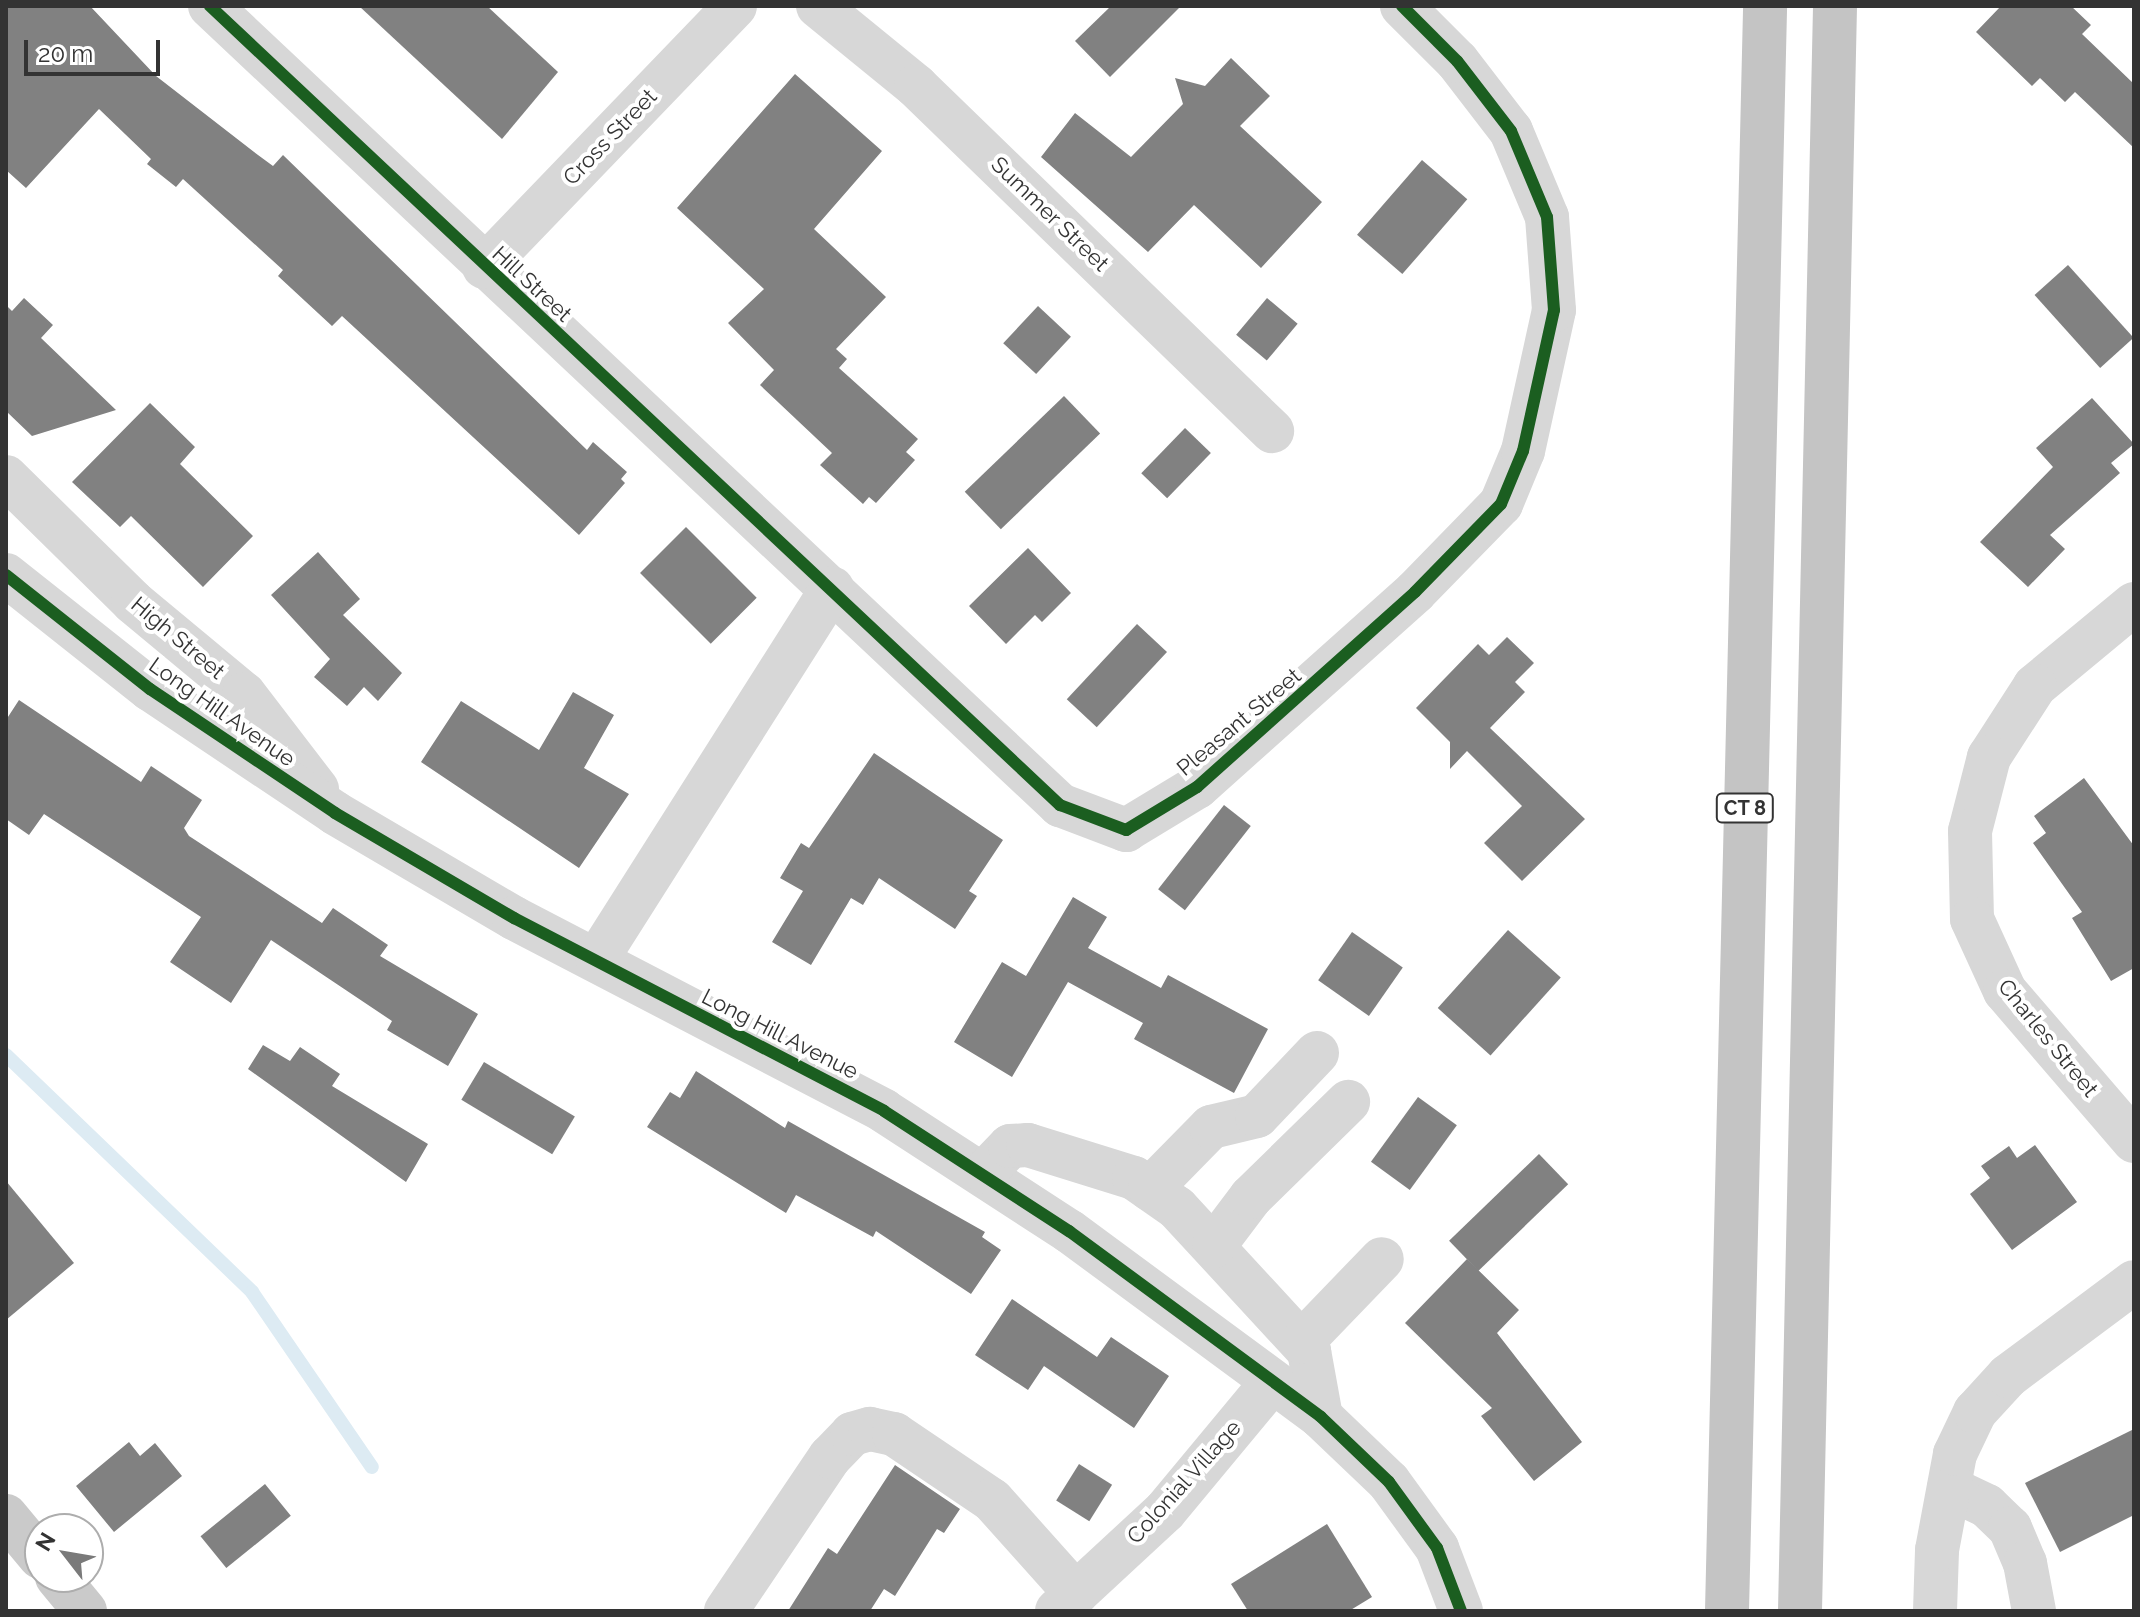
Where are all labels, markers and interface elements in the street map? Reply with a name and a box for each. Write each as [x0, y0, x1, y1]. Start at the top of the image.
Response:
scale bar [28, 24, 164, 74]
text: 20 m [38, 39, 93, 68]
street label: Cross Street [558, 83, 662, 191]
street label: Summer Street [985, 151, 1115, 277]
street label: Hill Street [487, 240, 577, 328]
street label: High Street [126, 591, 230, 685]
street label: Long Hill Avenue [143, 651, 301, 773]
street label: Pleasant Street [1172, 662, 1306, 782]
road number: CT 8 [1715, 792, 1775, 824]
street label: Charles Street [1993, 974, 2103, 1102]
street label: Long Hill Avenue [697, 983, 863, 1085]
street label: Colonial Village [1121, 1414, 1247, 1550]
north arrow [24, 1513, 104, 1593]
text: N [30, 1528, 61, 1556]

